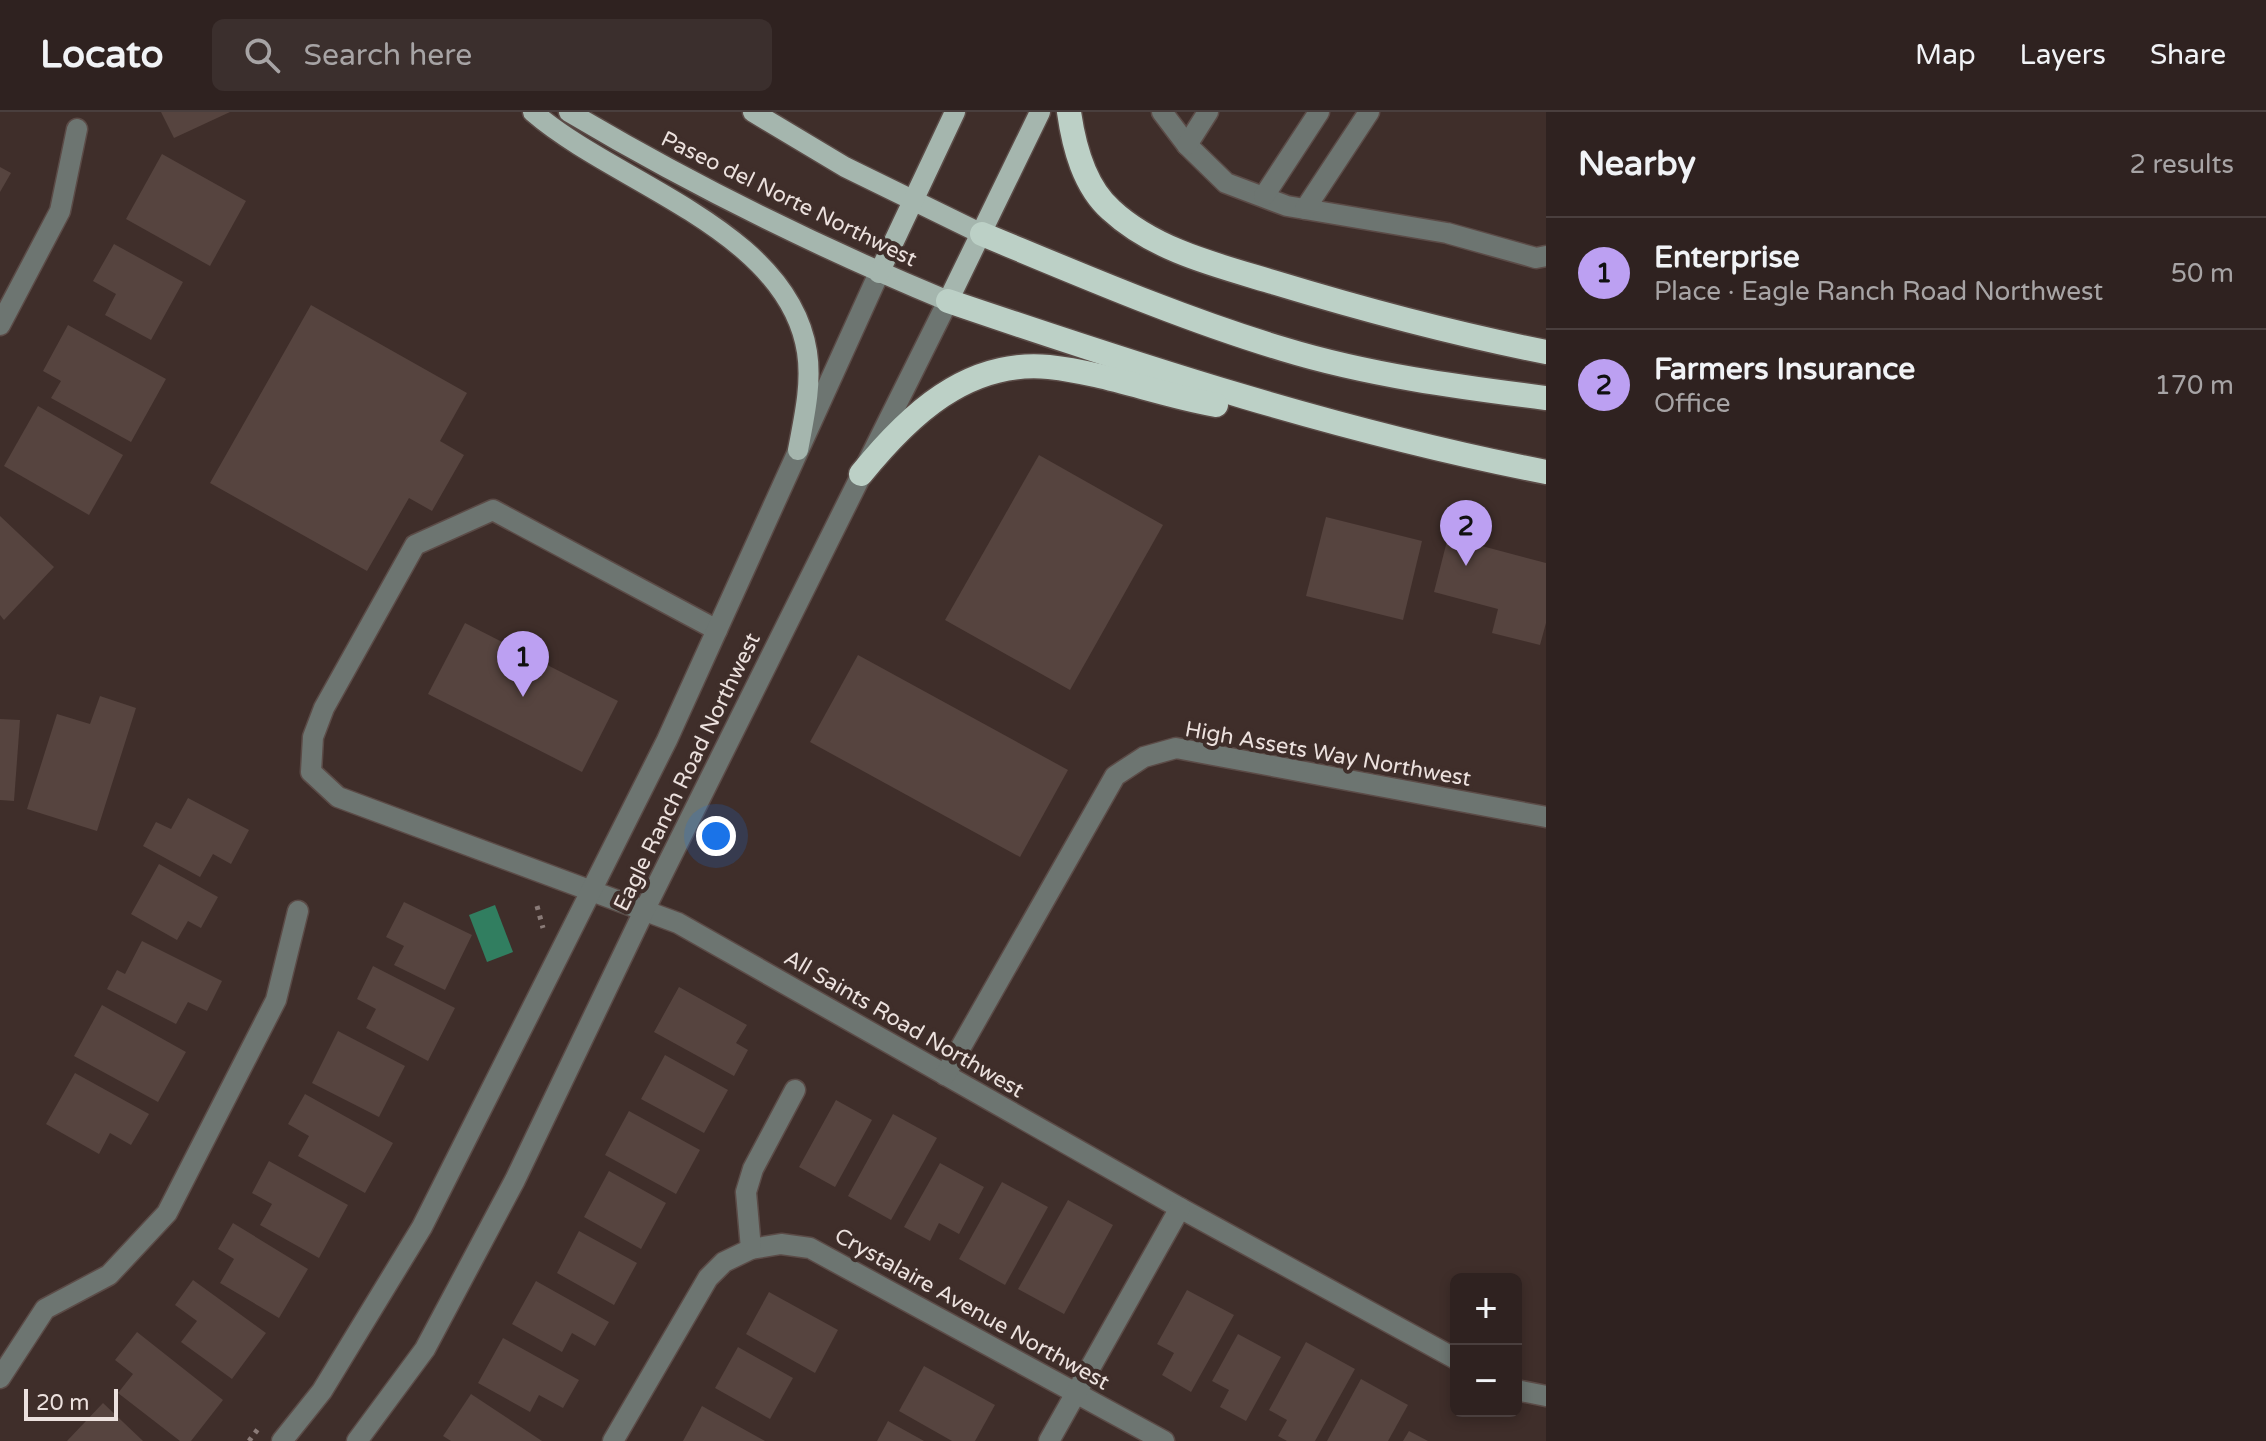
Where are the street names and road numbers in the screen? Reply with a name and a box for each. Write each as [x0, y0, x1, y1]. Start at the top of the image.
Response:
street label: Paseo del Norte Northwest [657, 126, 921, 272]
street label: Eagle Ranch Road Northwest [608, 629, 766, 915]
street label: High Assets Way Northwest [1183, 716, 1473, 792]
street label: All Saints Road Northwest [779, 945, 1029, 1103]
street label: Crystalaire Avenue Northwest [830, 1222, 1114, 1396]

